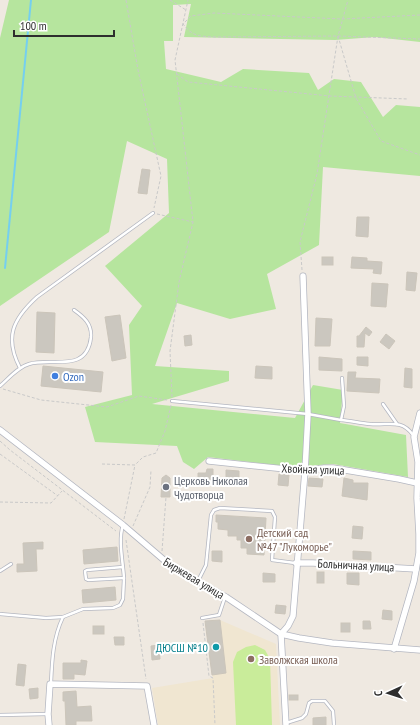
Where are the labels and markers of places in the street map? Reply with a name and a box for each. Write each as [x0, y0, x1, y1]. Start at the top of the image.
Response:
place label: Ozon [63, 369, 84, 384]
marker: Ozon [50, 371, 60, 381]
place label: Церковь Николая Чудотворца [174, 473, 248, 502]
marker: Церковь Николая Чудотворца [161, 482, 171, 492]
place label: Детский сад №47 "Лукоморье" [257, 525, 332, 554]
marker: Детский сад №47 "Лукоморье" [244, 534, 254, 544]
place label: ДЮСШ №10 [156, 640, 208, 655]
marker: ДЮСШ №10 [211, 642, 221, 652]
place label: Заволжская школа [259, 652, 338, 667]
marker: Заволжская школа [246, 654, 256, 664]

